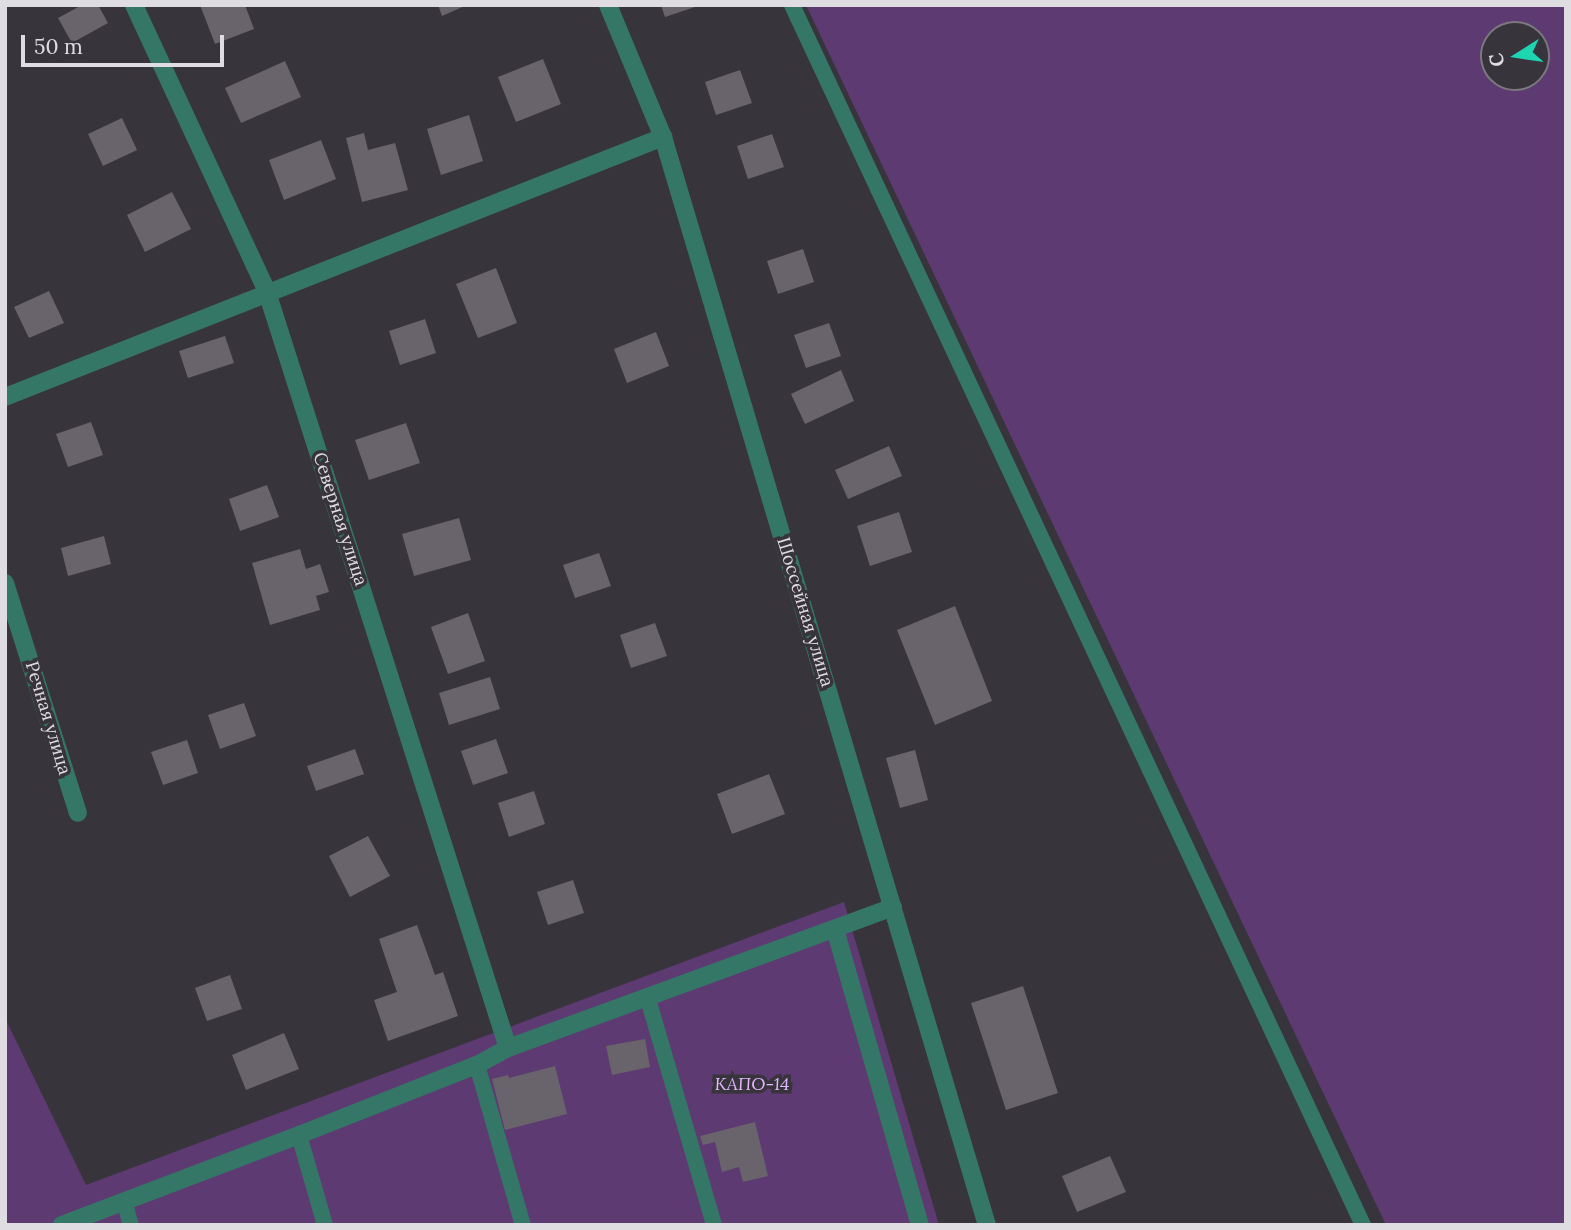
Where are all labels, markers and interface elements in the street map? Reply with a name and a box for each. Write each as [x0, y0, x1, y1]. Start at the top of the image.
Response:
scale bar [24, 21, 228, 65]
north arrow [1480, 21, 1550, 91]
text: 50 m [34, 33, 83, 60]
text: С [1483, 51, 1510, 69]
street label: Северная улица [308, 450, 372, 588]
street label: Шоссейная улица [772, 535, 838, 689]
street label: Речная улица [20, 659, 76, 777]
park label: КАПО-14 [714, 1073, 790, 1095]

